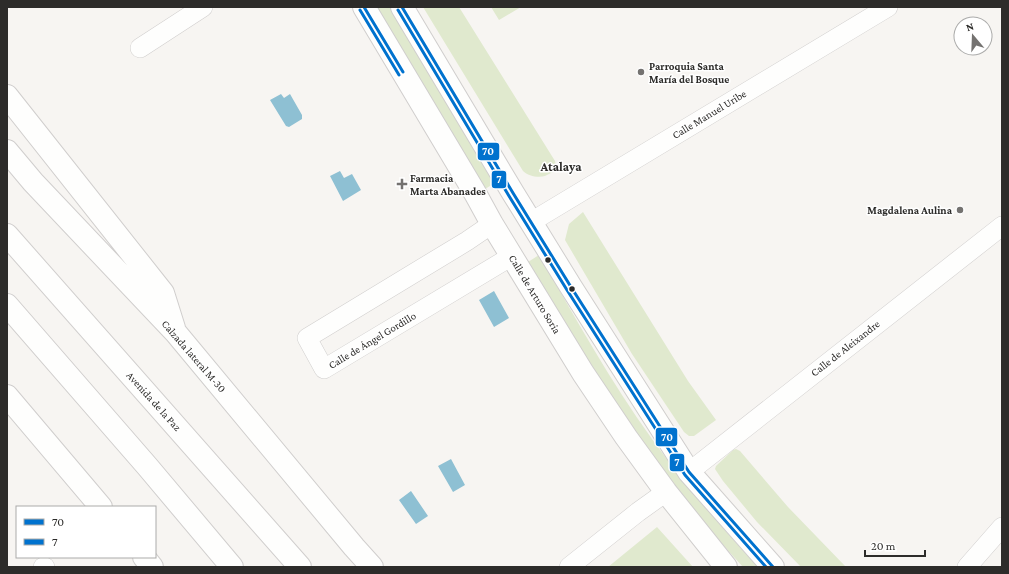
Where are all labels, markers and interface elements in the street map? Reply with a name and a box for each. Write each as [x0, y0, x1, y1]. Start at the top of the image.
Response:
north arrow [953, 16, 993, 56]
text: N [964, 19, 976, 33]
place label: Parroquia Santa María del Bosque [649, 60, 729, 85]
marker: Parroquia Santa María del Bosque [636, 67, 646, 77]
street label: Calle Manuel Uribe [670, 87, 748, 141]
line badge: 70 [477, 142, 500, 161]
text: 70 [482, 145, 494, 157]
district label: Atalaya [539, 159, 582, 174]
line badge: 7 [491, 170, 507, 189]
place label: Farmacia Marta Abanades [410, 172, 486, 197]
text: 7 [496, 173, 502, 185]
marker: Farmacia Marta Abanades [397, 179, 407, 189]
place label: Magdalena Aulina [867, 204, 953, 216]
marker: Magdalena Aulina [955, 205, 965, 215]
street label: Calle de Arturo Soria [507, 252, 563, 336]
unlabelled marker [543, 255, 553, 265]
unlabelled marker [567, 284, 577, 294]
street label: Calle de Ángel Gordillo [326, 309, 419, 372]
street label: Calzada lateral M-30 [159, 317, 229, 395]
street label: Calle de Aleixandre [808, 317, 882, 379]
street label: Avenida de la Paz [124, 369, 184, 433]
line badge: 70 [655, 427, 678, 447]
text: 70 [661, 431, 673, 443]
line badge: 7 [669, 453, 685, 472]
text: 7 [674, 456, 680, 468]
legend [16, 506, 156, 558]
text: 70 [52, 515, 64, 529]
scale bar [865, 532, 925, 558]
text: 7 [52, 535, 58, 549]
text: 20 m [871, 539, 896, 553]

